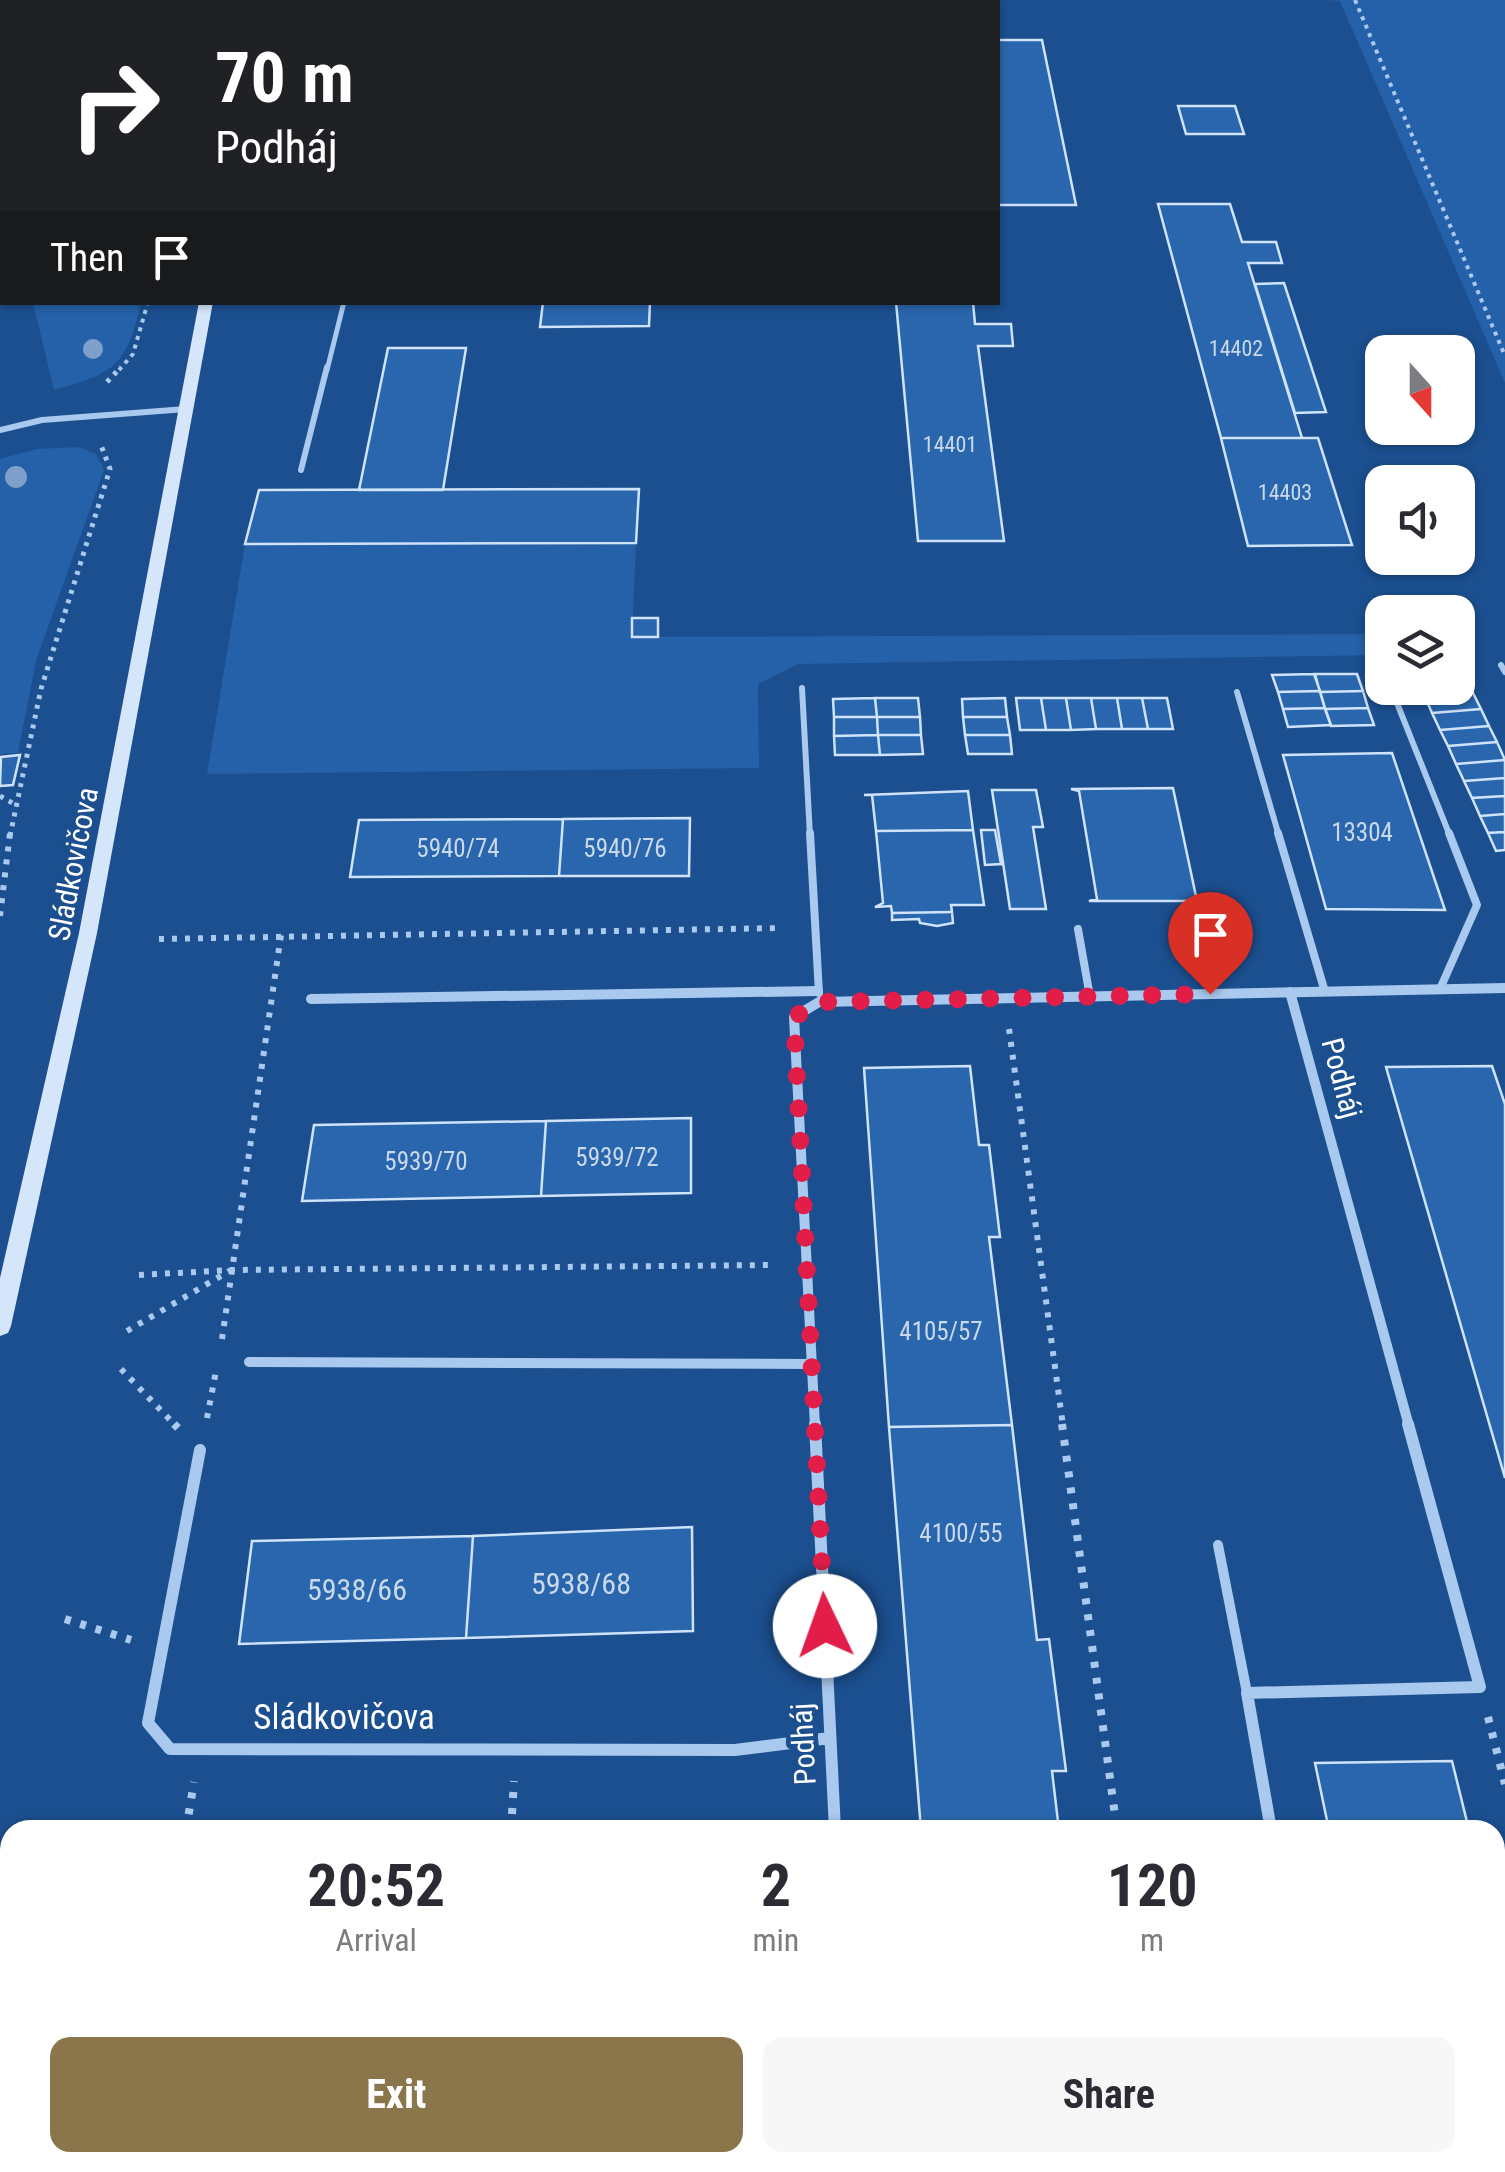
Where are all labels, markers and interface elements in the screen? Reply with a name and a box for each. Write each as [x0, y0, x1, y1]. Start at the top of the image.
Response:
text: 70 m [215, 37, 354, 119]
icon: right [50, 40, 180, 170]
text: Podháj [215, 121, 338, 174]
icon: arrive [144, 230, 199, 285]
text: Then [50, 236, 124, 280]
north arrow [1365, 335, 1475, 445]
map controls [1365, 335, 1475, 705]
house number: 14402 [1209, 336, 1263, 361]
house number: 14401 [923, 432, 977, 457]
button: sound [1365, 465, 1475, 575]
house number: 14403 [1258, 480, 1312, 505]
button: layers [1365, 595, 1475, 705]
street label: Sládkovičova [41, 784, 105, 944]
house number: 13304 [1331, 818, 1393, 847]
house number: 5940/74 [416, 834, 500, 863]
house number: 5940/76 [583, 834, 667, 863]
pin [1168, 892, 1253, 995]
icon: arrive [1183, 907, 1238, 962]
street label: Podháj [1314, 1034, 1370, 1122]
house number: 5939/72 [575, 1143, 659, 1172]
house number: 5939/70 [384, 1147, 468, 1176]
house number: 4105/57 [899, 1317, 983, 1346]
house number: 4100/55 [919, 1519, 1003, 1548]
house number: 5938/68 [531, 1566, 631, 1601]
house number: 5938/66 [307, 1572, 407, 1607]
position arrow [773, 1574, 877, 1678]
street label: Sládkovičova [253, 1697, 435, 1738]
street label: Podháj [783, 1702, 823, 1786]
text: 20:52 [307, 1850, 445, 1921]
text: 2 [761, 1850, 791, 1921]
text: 120 [1107, 1850, 1198, 1921]
text: Arrival [335, 1921, 417, 1959]
text: min [752, 1921, 799, 1959]
text: m [1140, 1921, 1164, 1959]
button: Exit [50, 2037, 743, 2152]
button: Share [763, 2037, 1455, 2152]

